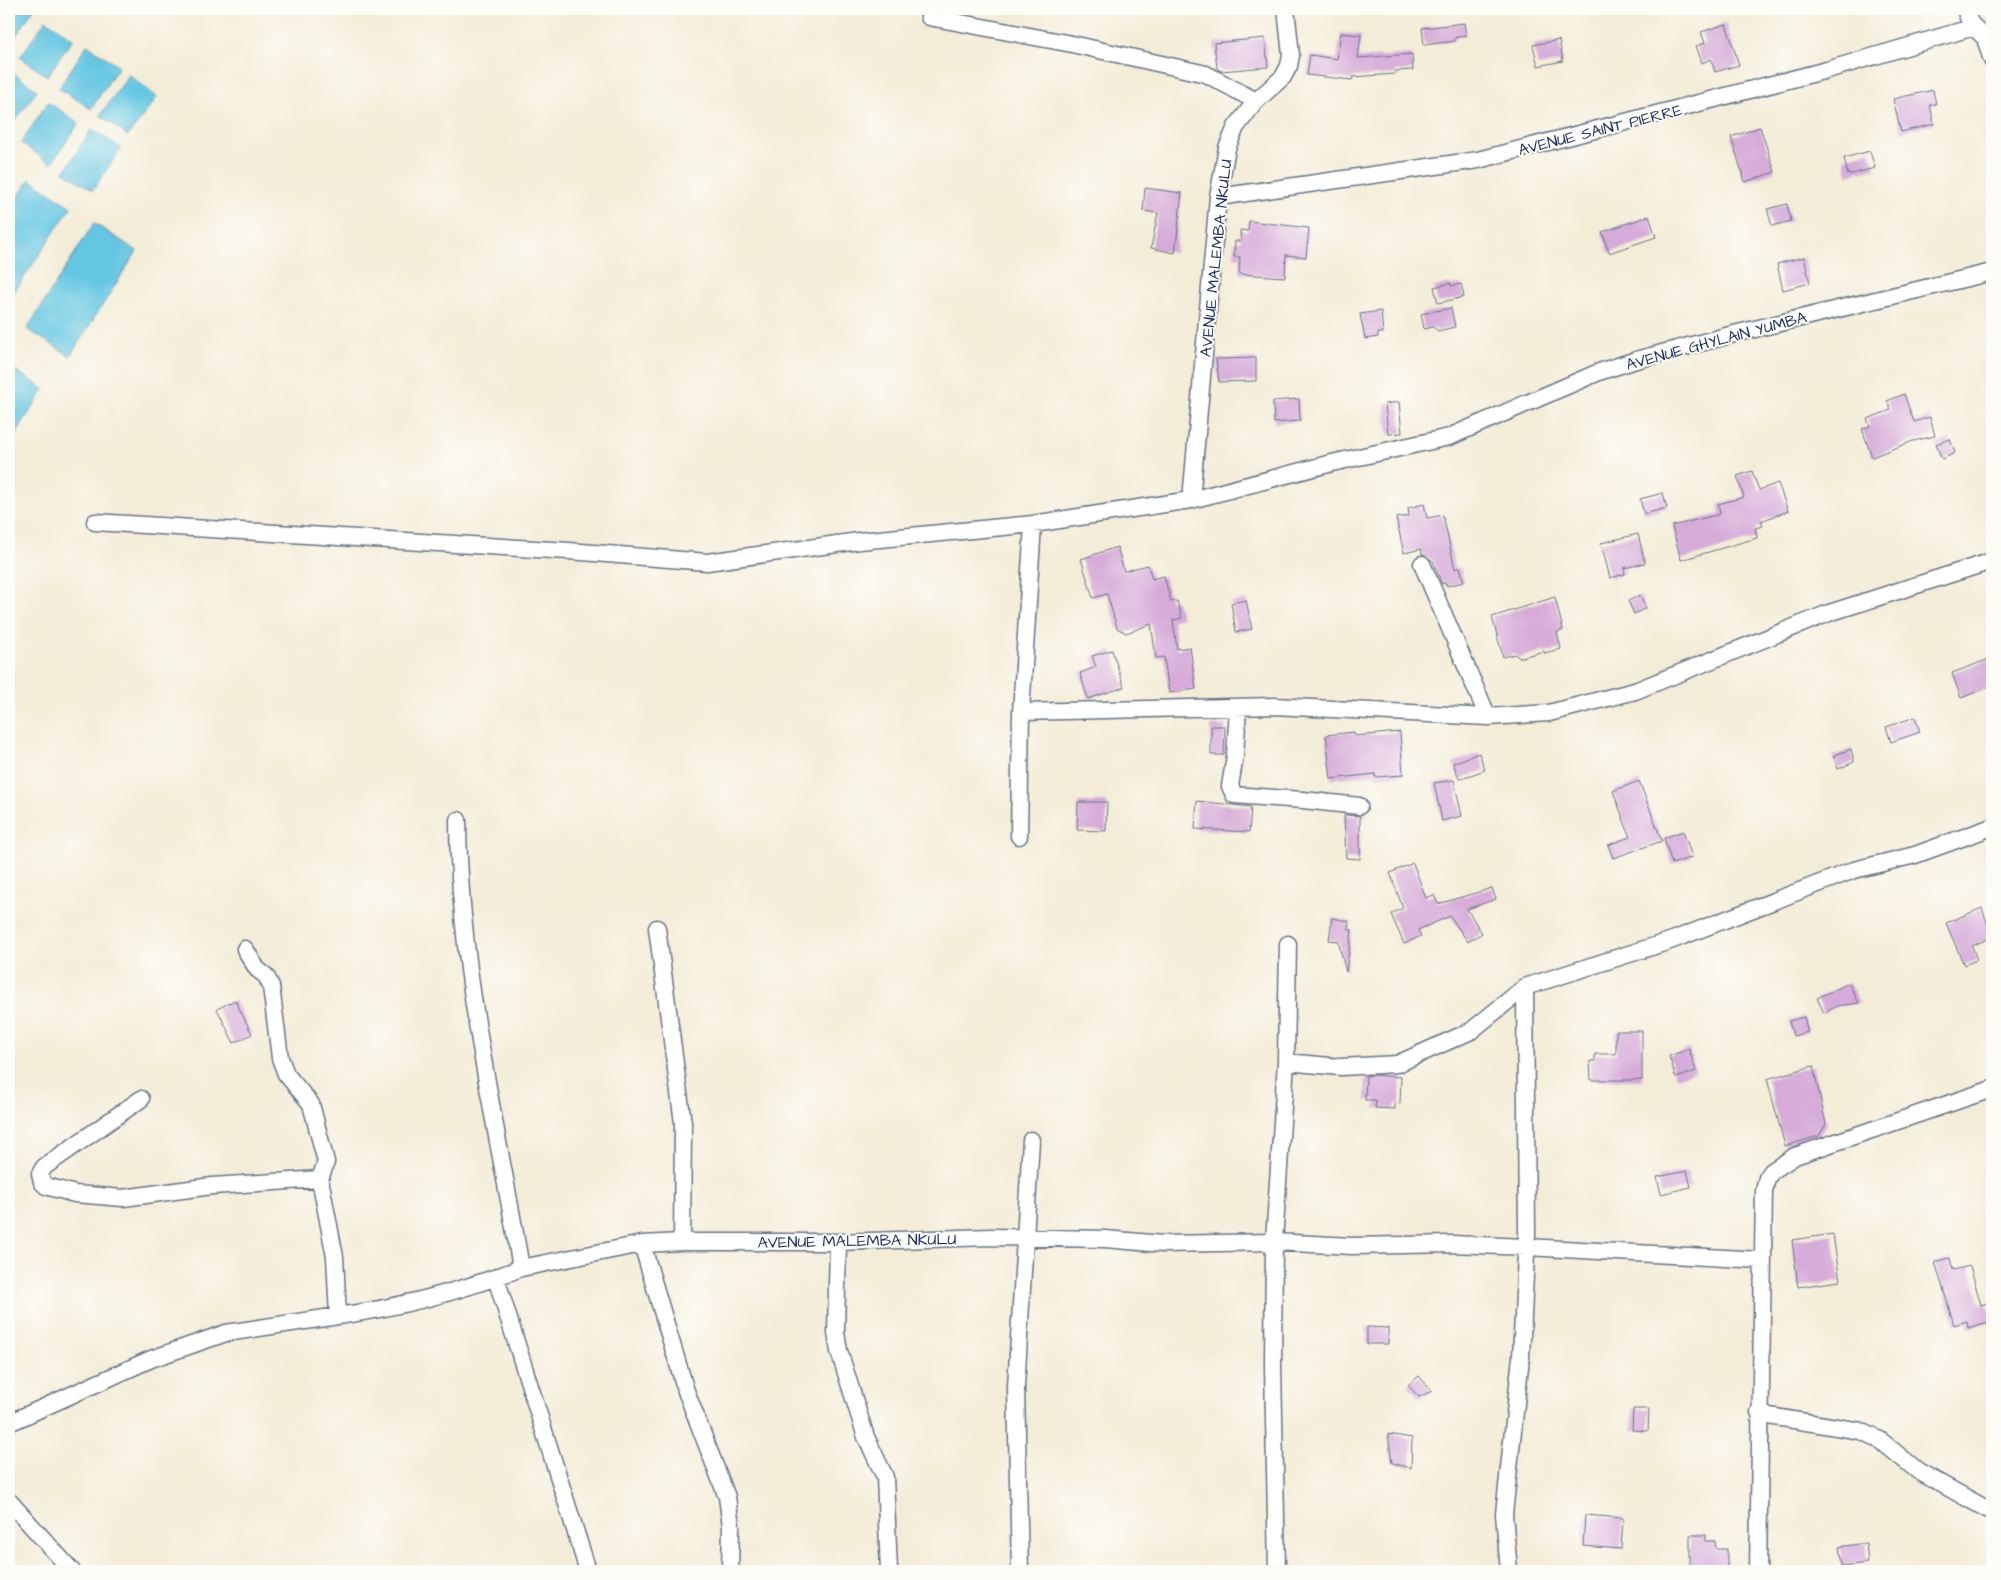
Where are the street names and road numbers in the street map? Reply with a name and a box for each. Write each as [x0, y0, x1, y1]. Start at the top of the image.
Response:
street label: AVENUE SAINT PIERRE [1516, 99, 1685, 161]
street label: AVENUE MALEMBA NKULU [1195, 158, 1237, 358]
street label: AVENUE GHYLAIN YUMBA [1623, 306, 1809, 376]
street label: AVENUE MALEMBA NKULU [757, 1228, 957, 1254]

